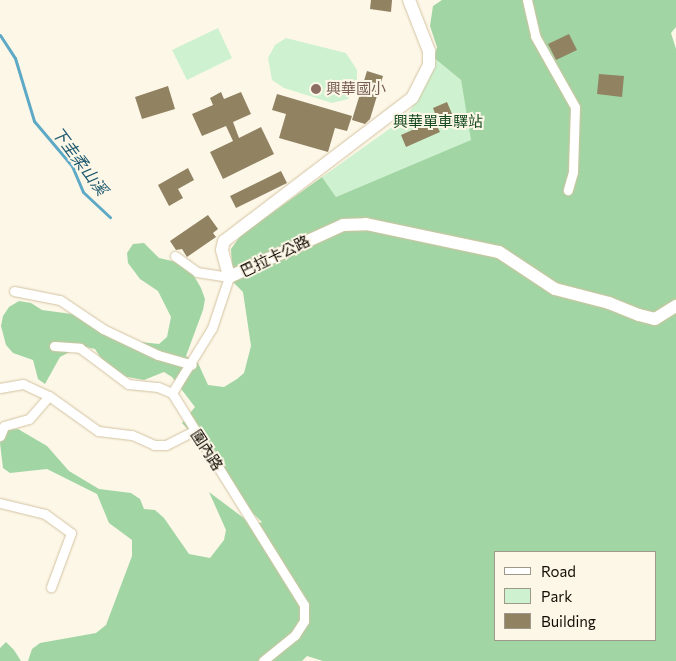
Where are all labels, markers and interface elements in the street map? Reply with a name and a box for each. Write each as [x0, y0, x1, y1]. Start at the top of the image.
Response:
place label: 興華國小 [326, 80, 386, 98]
marker: 興華國小 [310, 83, 322, 95]
park label: 興華單車驛站 [393, 113, 483, 131]
water label: 下圭柔山溪 [48, 123, 112, 199]
street label: 巴拉卡公路 [237, 231, 313, 281]
street label: 圍內路 [187, 426, 227, 474]
legend [493, 551, 656, 641]
text: Road [541, 562, 576, 580]
text: Park [541, 587, 572, 605]
text: Building [541, 612, 596, 630]

